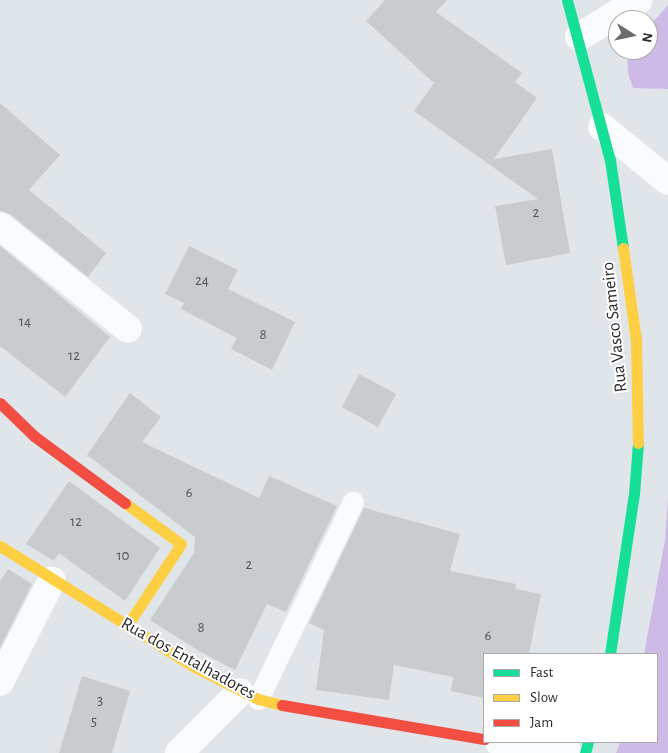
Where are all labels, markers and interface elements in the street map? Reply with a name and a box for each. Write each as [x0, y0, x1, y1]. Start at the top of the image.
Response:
north arrow [608, 10, 658, 60]
text: N [639, 31, 655, 43]
house number: 2 [533, 204, 539, 222]
street label: Rua Vasco Sameiro [597, 261, 633, 393]
house number: 24 [195, 272, 209, 290]
house number: 14 [19, 313, 31, 331]
house number: 8 [259, 326, 267, 344]
house number: 12 [68, 347, 80, 365]
house number: 6 [185, 484, 193, 502]
house number: 12 [70, 513, 82, 531]
house number: 10 [116, 547, 130, 565]
house number: 2 [246, 556, 252, 574]
street label: Rua dos Entalhadores [117, 613, 259, 705]
house number: 8 [197, 619, 205, 637]
house number: 6 [484, 627, 492, 645]
legend [483, 653, 658, 743]
text: Fast [530, 665, 553, 680]
text: Slow [530, 690, 558, 705]
house number: 3 [97, 692, 103, 710]
house number: 5 [91, 713, 97, 731]
text: Jam [530, 715, 553, 730]

